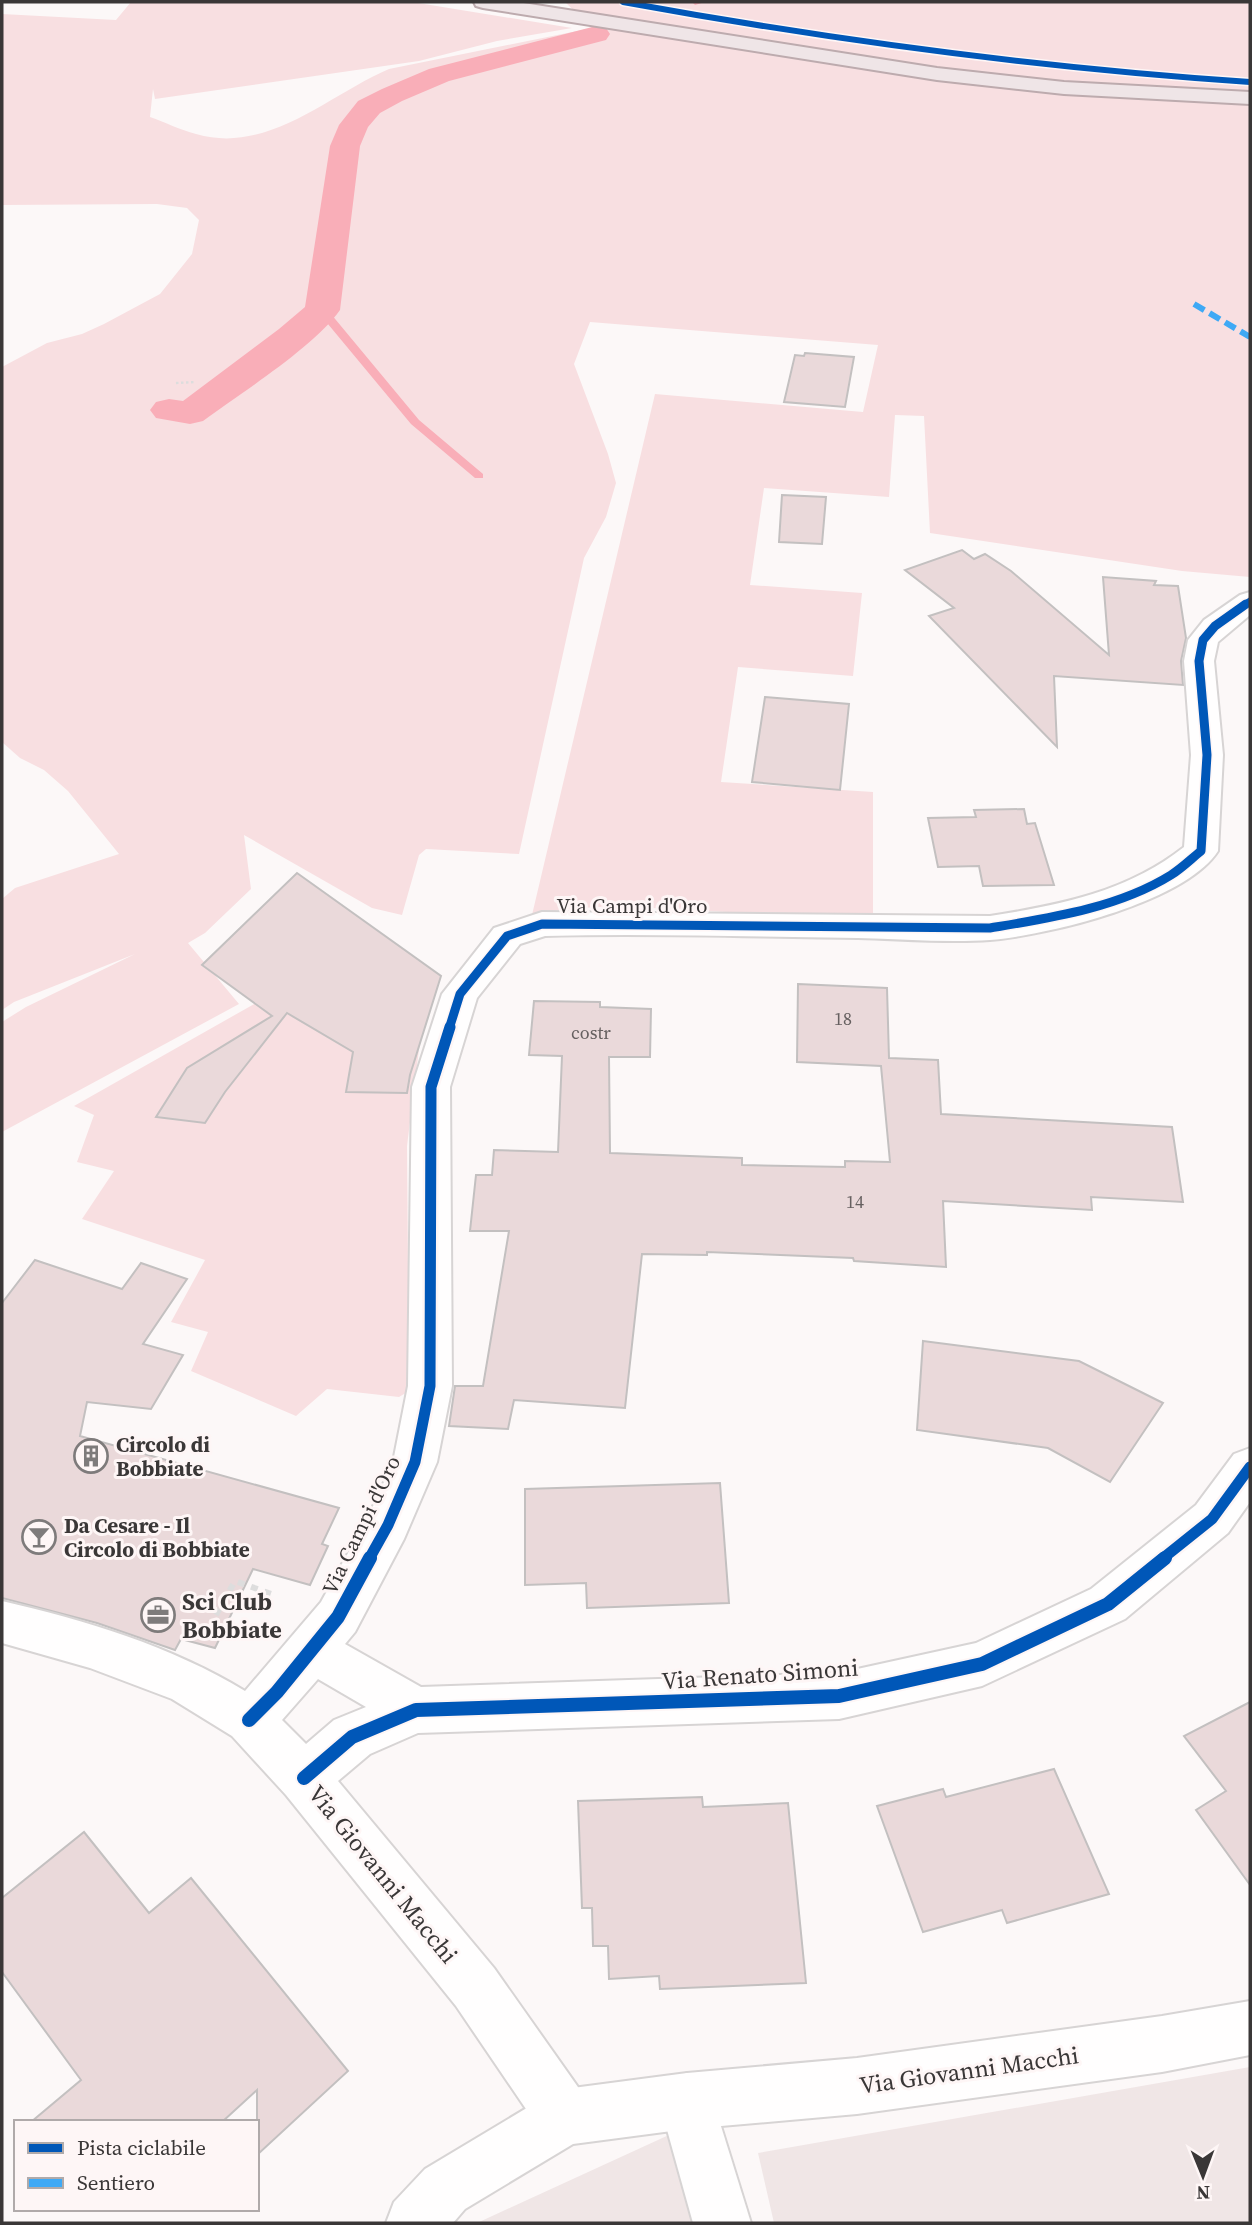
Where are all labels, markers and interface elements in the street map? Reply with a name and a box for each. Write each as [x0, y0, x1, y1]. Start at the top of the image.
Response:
street label: Via Campi d'Oro [557, 891, 707, 920]
house number: 18 [834, 1006, 852, 1031]
house number: costr [571, 1020, 611, 1045]
house number: 14 [846, 1189, 864, 1214]
place label: Circolo di Bobbiate [116, 1430, 210, 1483]
building icon: Circolo di Bobbiate [72, 1437, 110, 1475]
street label: Via Campi d'Oro [315, 1451, 407, 1599]
place label: Da Cesare - Il Circolo di Bobbiate [64, 1511, 250, 1564]
bar icon: Da Cesare - Il Circolo di Bobbiate [20, 1518, 58, 1556]
place label: Sci Club Bobbiate [182, 1585, 282, 1646]
office icon: Sci Club Bobbiate [139, 1596, 177, 1634]
street label: Via Renato Simoni [660, 1651, 860, 1697]
street label: Via Giovanni Macchi [301, 1778, 465, 1970]
street label: Via Giovanni Macchi [857, 2038, 1081, 2102]
legend [14, 2120, 259, 2211]
text: Pista ciclabile [77, 2133, 206, 2162]
north arrow [1168, 2141, 1238, 2211]
text: Sentiero [77, 2168, 155, 2197]
text: N [1196, 2180, 1210, 2206]

